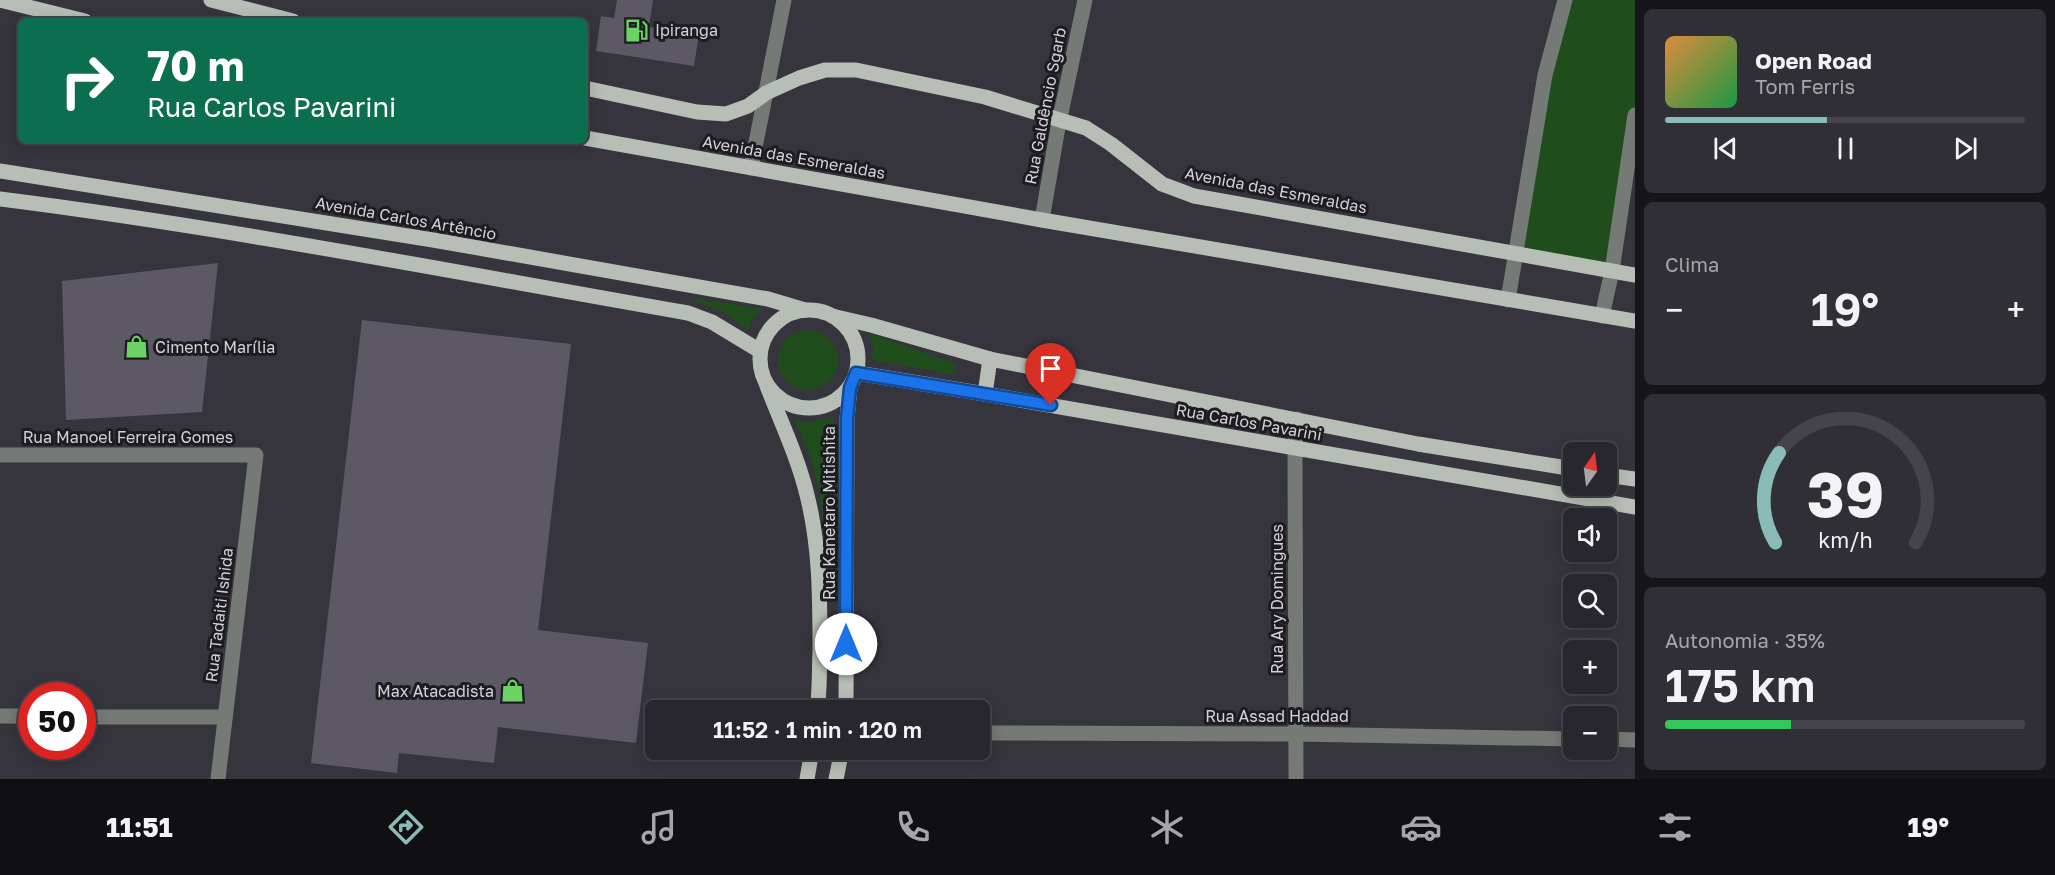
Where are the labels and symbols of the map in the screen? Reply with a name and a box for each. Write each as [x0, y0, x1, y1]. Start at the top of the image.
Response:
fuel station icon: Ipiranga [624, 17, 650, 43]
place label: Ipiranga [655, 20, 718, 40]
street label: Rua Galdêncio Sgarb [1020, 26, 1070, 186]
street label: Avenida das Esmeraldas [701, 131, 887, 183]
street label: Avenida das Esmeraldas [1183, 163, 1369, 217]
street label: Avenida Carlos Artêncio [314, 192, 498, 244]
shop icon: Cimento Marília [124, 334, 150, 360]
place label: Cimento Marília [155, 337, 275, 357]
pin [1025, 343, 1076, 405]
street label: Rua Carlos Pavarini [1175, 399, 1323, 445]
street label: Rua Kanetaro Mitishita [819, 426, 839, 600]
street label: Rua Manoel Ferreira Gomes [23, 427, 233, 447]
north arrow [1563, 442, 1617, 496]
street label: Rua Ary Domingues [1267, 524, 1287, 674]
street label: Rua Tadaiti Ishida [201, 547, 237, 683]
position arrow [814, 612, 878, 676]
shop icon: Max Atacadista [499, 678, 525, 704]
place label: Max Atacadista [377, 681, 494, 701]
speed limit sign: 50 [18, 682, 96, 760]
street label: Rua Assad Haddad [1205, 706, 1349, 726]

